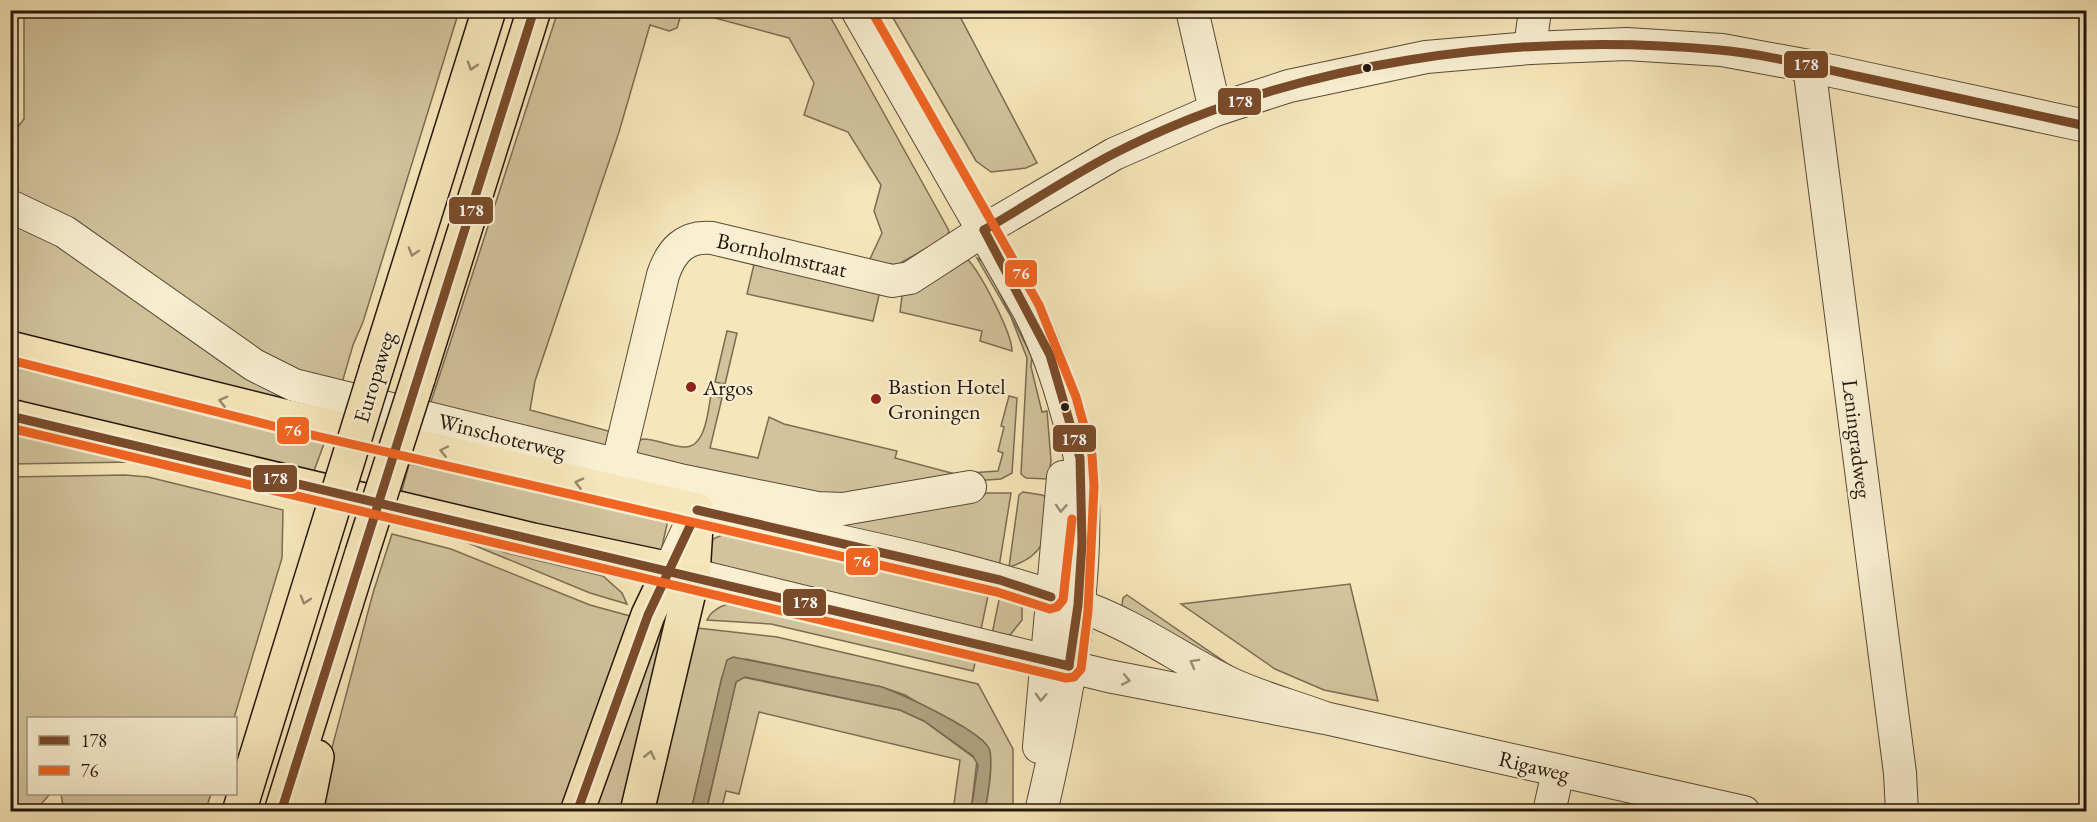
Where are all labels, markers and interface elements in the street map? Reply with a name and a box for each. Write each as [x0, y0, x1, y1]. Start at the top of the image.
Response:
line badge: 178 [1783, 50, 1829, 79]
text: 178 [1793, 54, 1819, 75]
one-way arrow [466, 60, 479, 71]
unlabelled marker [1361, 62, 1373, 74]
line badge: 178 [1217, 87, 1262, 116]
text: 178 [1227, 91, 1253, 112]
line badge: 178 [448, 196, 494, 225]
text: 178 [458, 200, 484, 221]
street label: Bornholmstraat [714, 226, 850, 284]
one-way arrow [408, 246, 420, 257]
line badge: 76 [1004, 259, 1038, 288]
text: 76 [1013, 263, 1030, 284]
street label: Europaweg [346, 327, 402, 426]
place label: Bastion Hotel Groningen [888, 372, 1005, 426]
place label: Argos [702, 373, 753, 402]
street label: Leningradweg [1835, 378, 1879, 501]
marker: Argos [684, 380, 698, 394]
marker: Bastion Hotel Groningen [869, 392, 883, 406]
one-way arrow [218, 395, 228, 408]
unlabelled marker [1059, 401, 1071, 413]
street label: Winschoterweg [435, 406, 569, 466]
line badge: 76 [276, 416, 310, 445]
text: 76 [285, 420, 302, 441]
line badge: 178 [1052, 424, 1097, 453]
text: 178 [1061, 429, 1087, 450]
one-way arrow [439, 446, 449, 459]
line badge: 178 [252, 464, 298, 493]
text: 178 [262, 468, 288, 489]
one-way arrow [574, 478, 584, 491]
one-way arrow [1055, 503, 1068, 513]
line badge: 76 [845, 547, 879, 576]
text: 76 [854, 551, 871, 572]
line badge: 178 [782, 588, 827, 617]
text: 178 [792, 592, 818, 613]
one-way arrow [300, 594, 312, 605]
one-way arrow [1190, 659, 1200, 670]
one-way arrow [1121, 673, 1131, 686]
one-way arrow [1035, 692, 1048, 701]
legend [27, 717, 237, 795]
text: 178 [81, 729, 107, 752]
street label: Rigaweg [1496, 744, 1573, 788]
one-way arrow [643, 750, 656, 760]
text: 76 [81, 759, 99, 782]

